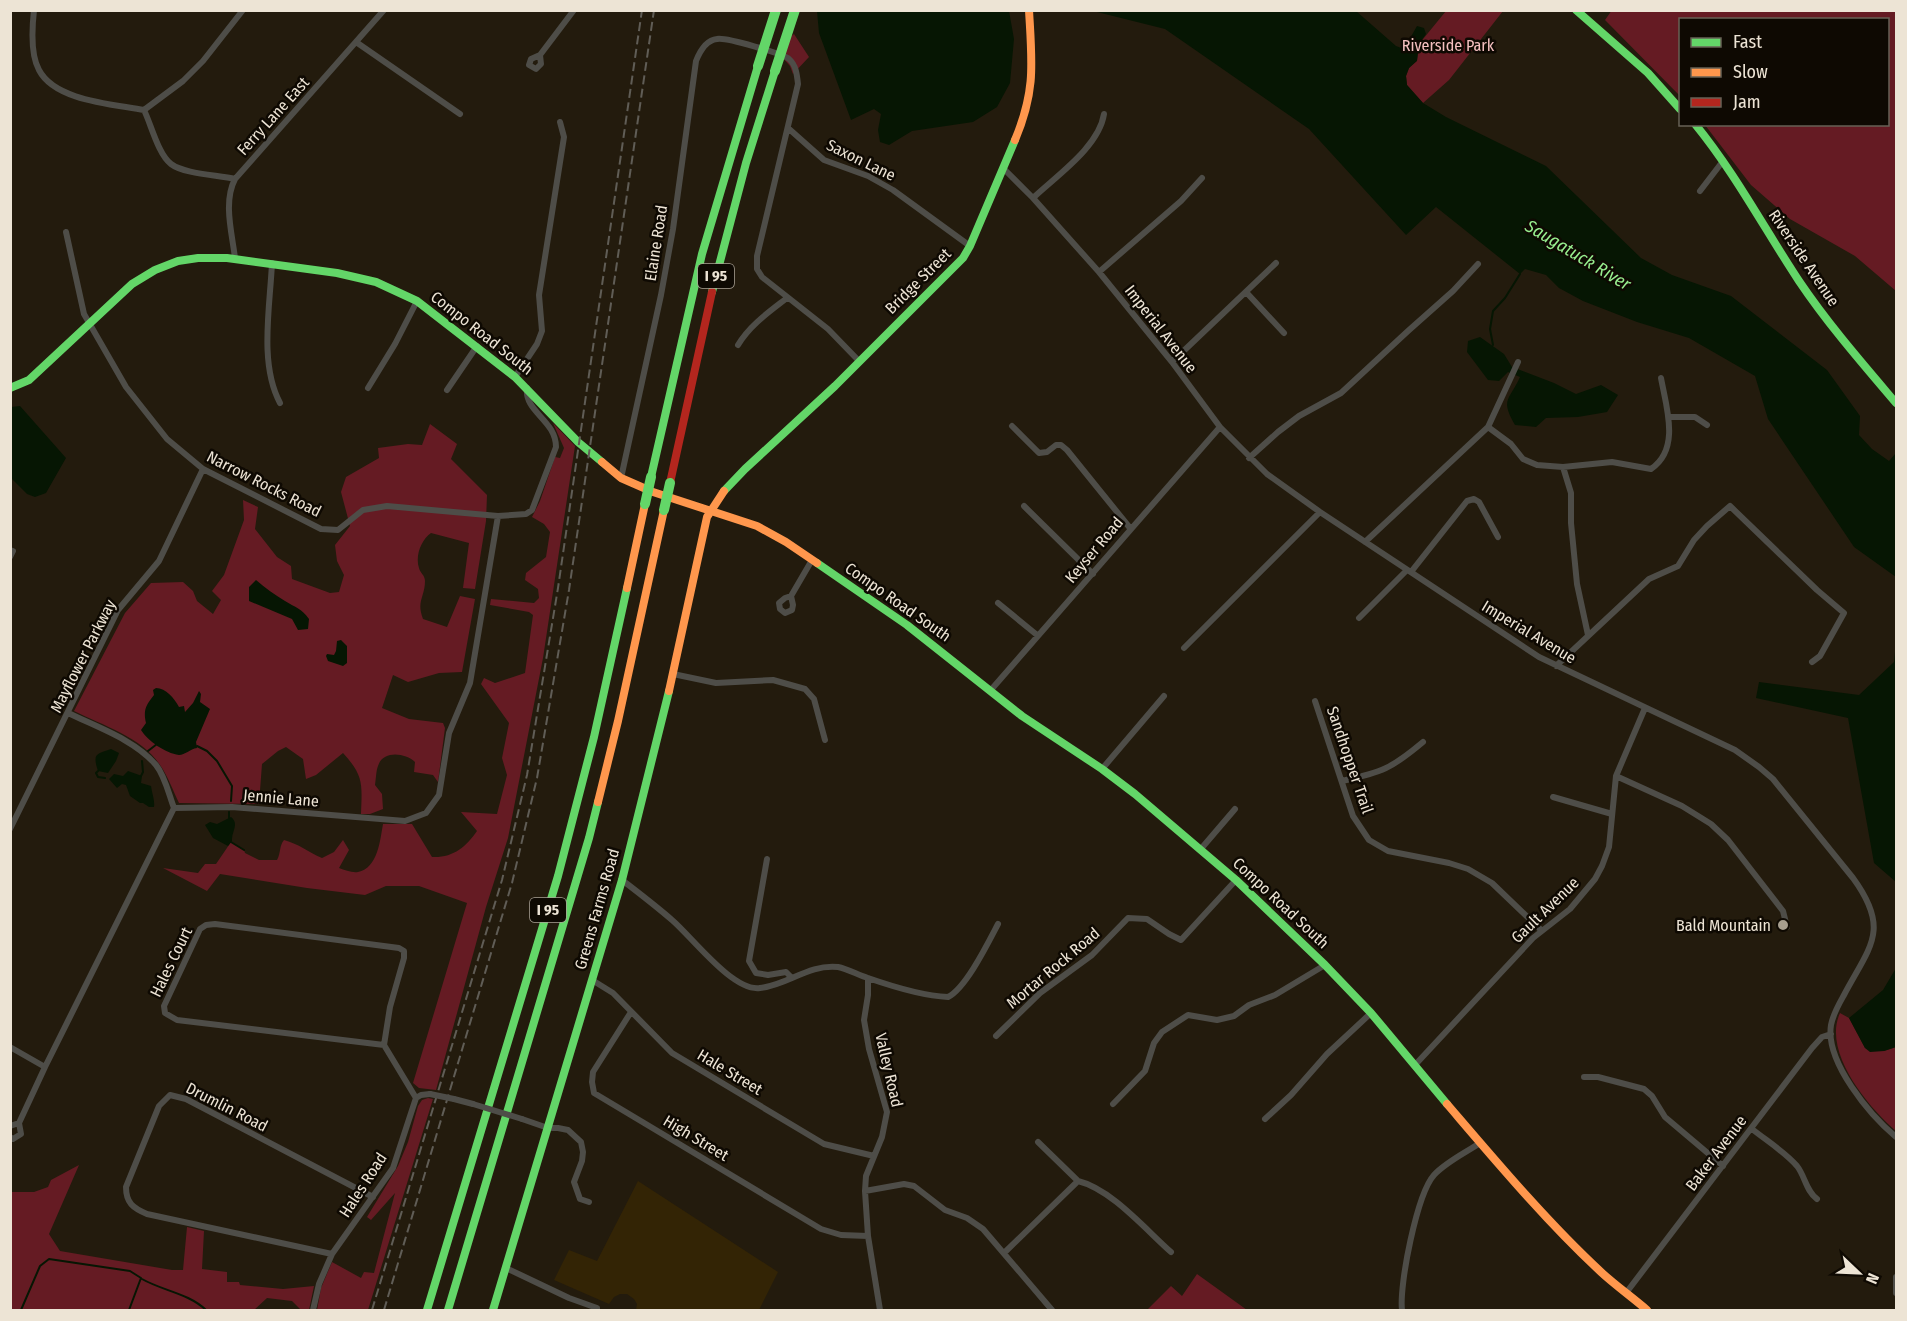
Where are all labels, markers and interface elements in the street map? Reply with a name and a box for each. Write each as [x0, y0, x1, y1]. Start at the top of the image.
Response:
legend [1679, 18, 1889, 126]
text: Fast [1733, 31, 1762, 53]
park label: Riverside Park [1402, 36, 1495, 55]
text: Slow [1733, 61, 1768, 83]
street label: Ferry Lane East [233, 72, 314, 159]
text: Jam [1733, 91, 1761, 113]
street label: Saxon Lane [823, 135, 899, 185]
street label: Elaine Road [641, 204, 671, 282]
street label: Riverside Avenue [1765, 206, 1843, 310]
water label: Saugatuck River [1520, 214, 1635, 296]
street label: Bridge Street [881, 244, 955, 318]
road number: I 95 [698, 264, 734, 288]
street label: Imperial Avenue [1121, 281, 1201, 377]
street label: Compo Road South [427, 287, 537, 379]
street label: Narrow Rocks Road [204, 447, 324, 521]
street label: Keyser Road [1061, 513, 1127, 587]
street label: Compo Road South [842, 559, 954, 645]
street label: Mayflower Parkway [46, 596, 120, 716]
street label: Imperial Avenue [1479, 596, 1580, 668]
street label: Sandhopper Trail [1323, 704, 1377, 816]
street label: Jennie Lane [242, 785, 320, 811]
street label: Greens Farms Road [571, 846, 623, 972]
street label: Compo Road South [1229, 854, 1333, 952]
street label: Gault Avenue [1507, 873, 1583, 947]
road number: I 95 [530, 898, 566, 922]
place label: Bald Mountain [1676, 916, 1771, 935]
marker: Bald Mountain [1776, 918, 1790, 932]
street label: Hales Court [146, 923, 196, 1000]
street label: Mortar Rock Road [1003, 924, 1103, 1012]
street label: Valley Road [871, 1031, 907, 1109]
street label: Hale Street [694, 1045, 767, 1099]
street label: Drumlin Road [183, 1078, 271, 1136]
street label: High Street [660, 1111, 733, 1165]
street label: Baker Avenue [1682, 1112, 1750, 1194]
street label: Hales Road [335, 1149, 391, 1221]
north arrow [1829, 1243, 1889, 1303]
text: N [1862, 1271, 1883, 1287]

